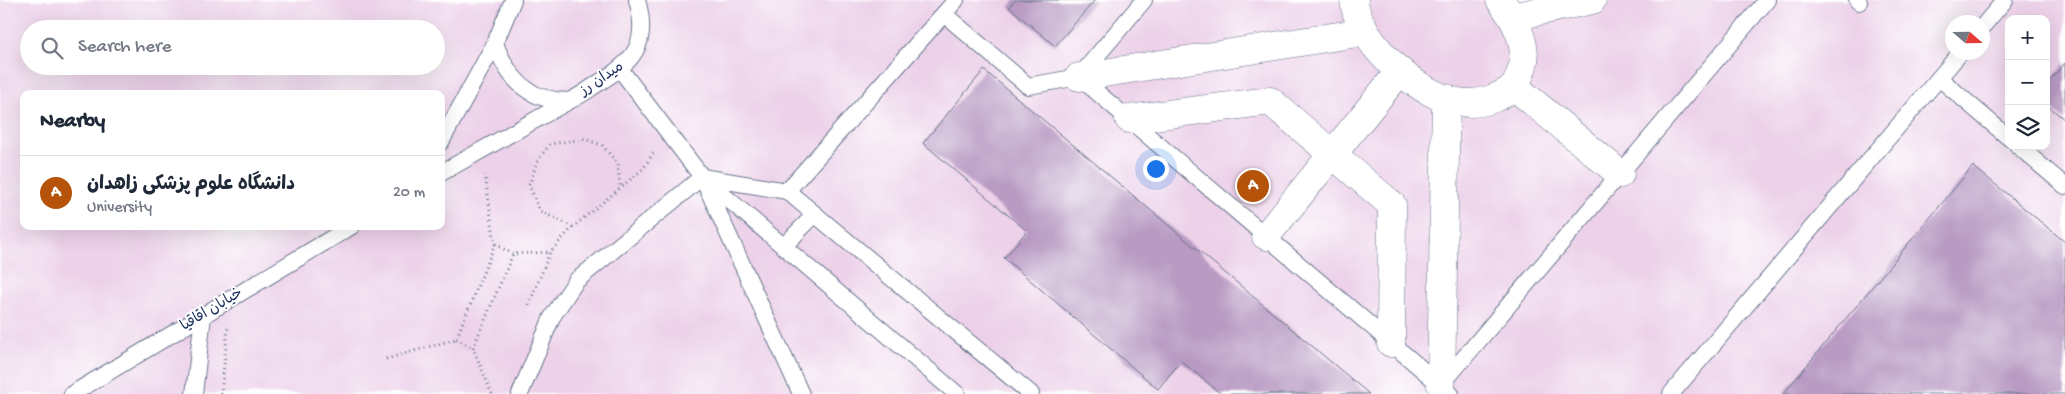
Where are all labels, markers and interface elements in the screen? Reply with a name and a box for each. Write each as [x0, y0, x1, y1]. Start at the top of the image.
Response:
north arrow [1945, 15, 1990, 60]
map controls [2005, 15, 2050, 150]
button: + [2005, 15, 2050, 60]
search box [20, 20, 445, 75]
icon: search [38, 34, 66, 62]
text: Search here [78, 36, 172, 59]
street label: میدان رز [576, 58, 627, 101]
button: − [2005, 60, 2050, 105]
button: layers [2005, 105, 2050, 150]
text: Nearby [40, 110, 105, 135]
your location [1143, 156, 1169, 182]
pin: A [1237, 167, 1269, 205]
text: دانشگاه علوم پزشکی زاهدان [87, 174, 295, 197]
text: A [51, 184, 61, 203]
text: 20 m [393, 184, 425, 203]
text: University [87, 199, 152, 218]
street label: خیابان اقاقیا [178, 284, 246, 336]

